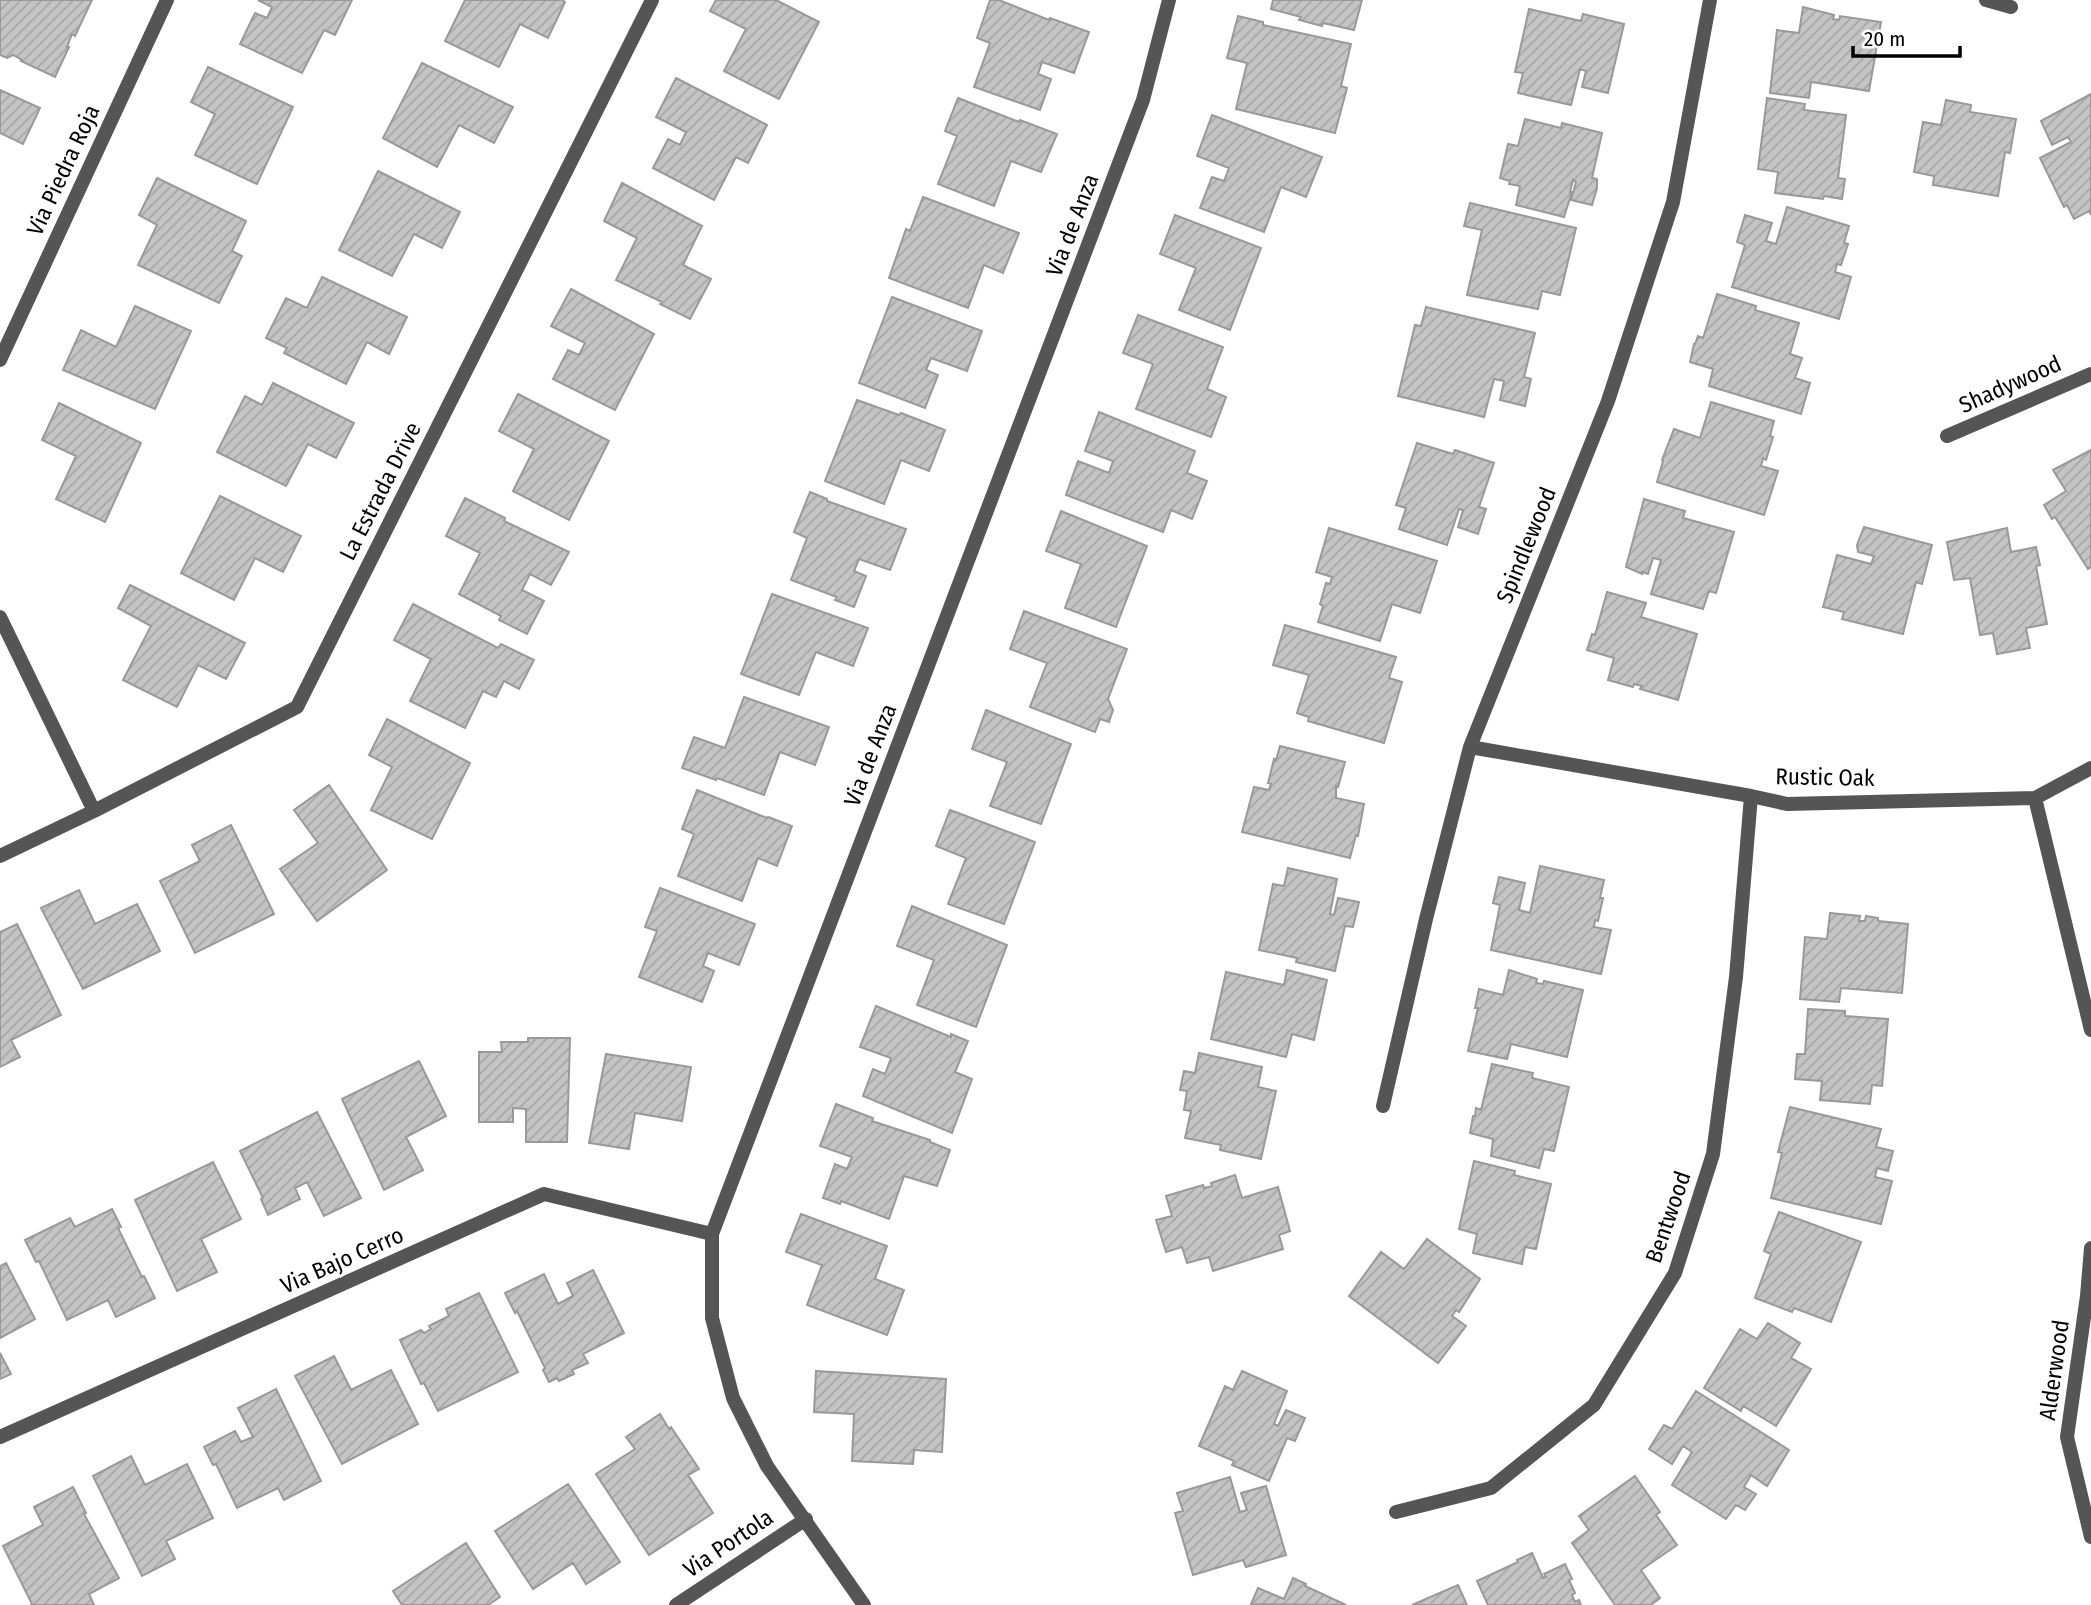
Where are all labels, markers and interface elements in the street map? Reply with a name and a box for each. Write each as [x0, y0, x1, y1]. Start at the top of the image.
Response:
scale bar [1853, 14, 1960, 58]
text: 20 m [1864, 26, 1905, 52]
street label: Via Piedra Roja [21, 100, 105, 240]
street label: Via de Anza [1040, 170, 1104, 280]
street label: Shadywood [1955, 349, 2065, 419]
street label: La Estrada Drive [333, 417, 427, 565]
street label: Spindlewood [1490, 483, 1562, 607]
street label: Via de Anza [838, 700, 902, 810]
street label: Rustic Oak [1775, 762, 1875, 792]
street label: Bentwood [1639, 1167, 1697, 1267]
street label: Via Bajo Cerro [276, 1221, 408, 1299]
street label: Alderwood [2033, 1318, 2075, 1422]
street label: Via Portola [678, 1503, 778, 1583]

